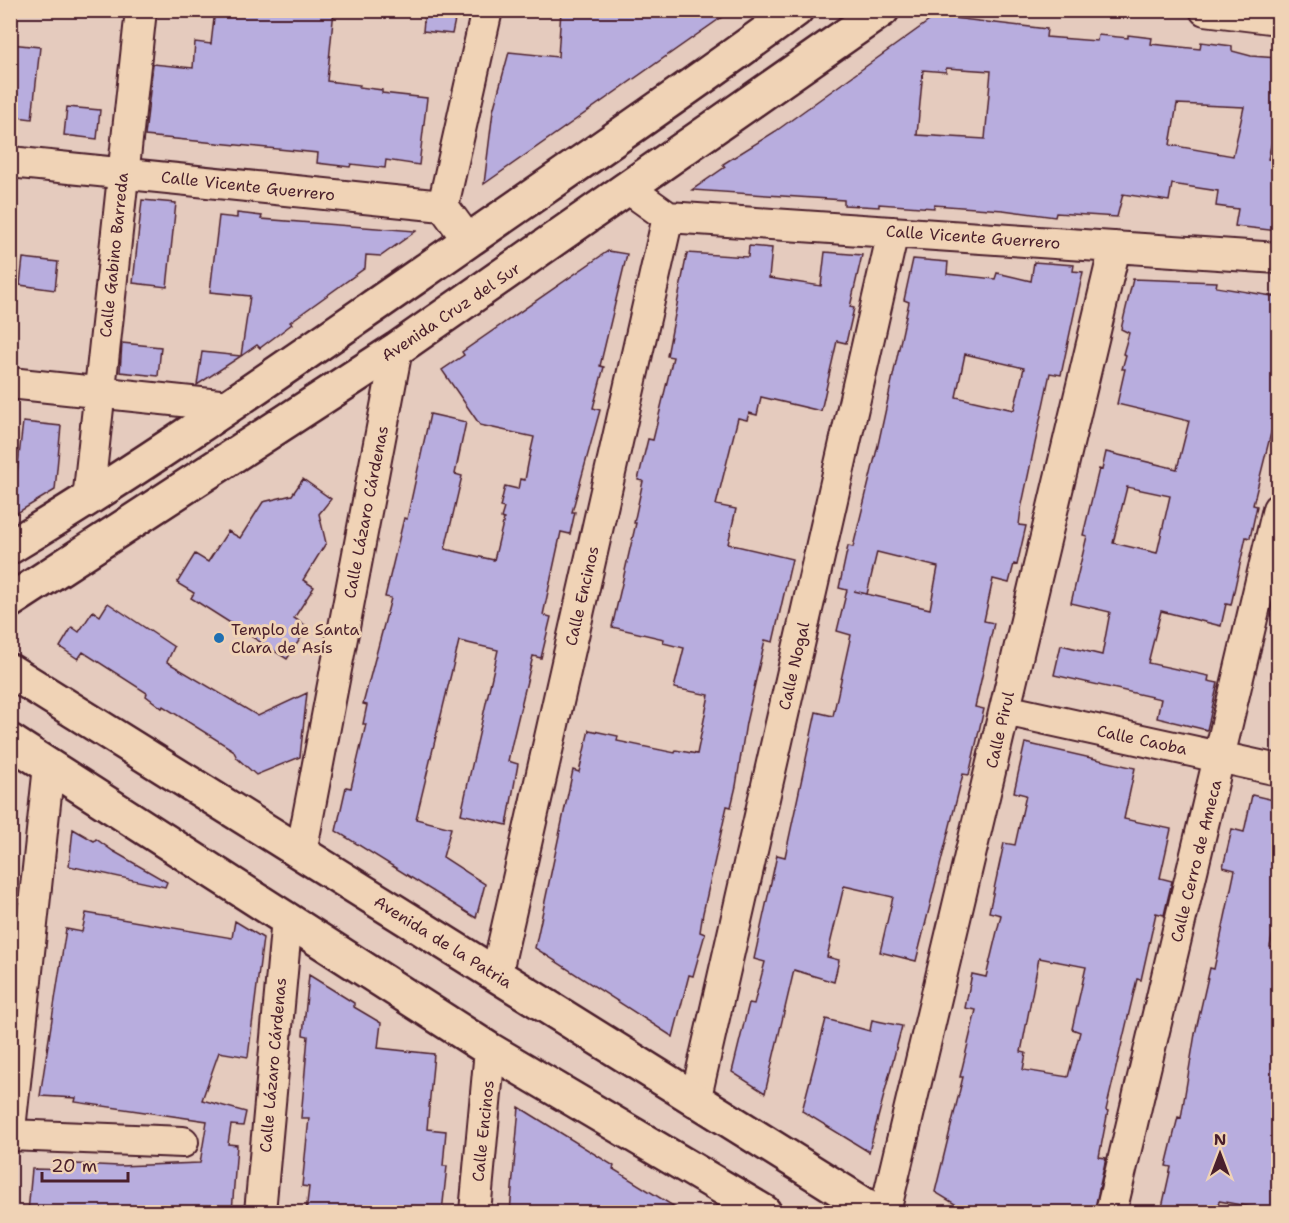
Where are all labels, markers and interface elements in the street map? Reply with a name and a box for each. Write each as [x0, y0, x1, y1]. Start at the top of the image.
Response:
street label: Calle Vicente Guerrero [160, 166, 336, 206]
street label: Calle Gabino Barreda [95, 172, 133, 338]
street label: Calle Vicente Guerrero [885, 220, 1061, 254]
street label: Avenida Cruz del Sur [378, 258, 524, 366]
street label: Calle Lázaro Cárdenas [339, 424, 393, 600]
street label: Calle Encinos [560, 544, 604, 648]
place label: Templo de Santa Clara de Asís [231, 619, 360, 658]
street label: Calle Nogal [774, 620, 814, 712]
marker: Templo de Santa Clara de Asís [212, 631, 226, 645]
street label: Calle Pirul [981, 689, 1019, 770]
street label: Calle Caoba [1095, 720, 1189, 760]
street label: Calle Cerro de Ameca [1166, 777, 1226, 945]
street label: Avenida de la Patria [370, 891, 516, 993]
street label: Calle Lázaro Cárdenas [255, 977, 291, 1153]
street label: Calle Encinos [467, 1079, 499, 1183]
north arrow [1190, 1124, 1250, 1184]
text: N [1214, 1129, 1226, 1150]
scale bar [42, 1145, 128, 1183]
text: 20 m [51, 1154, 97, 1178]

